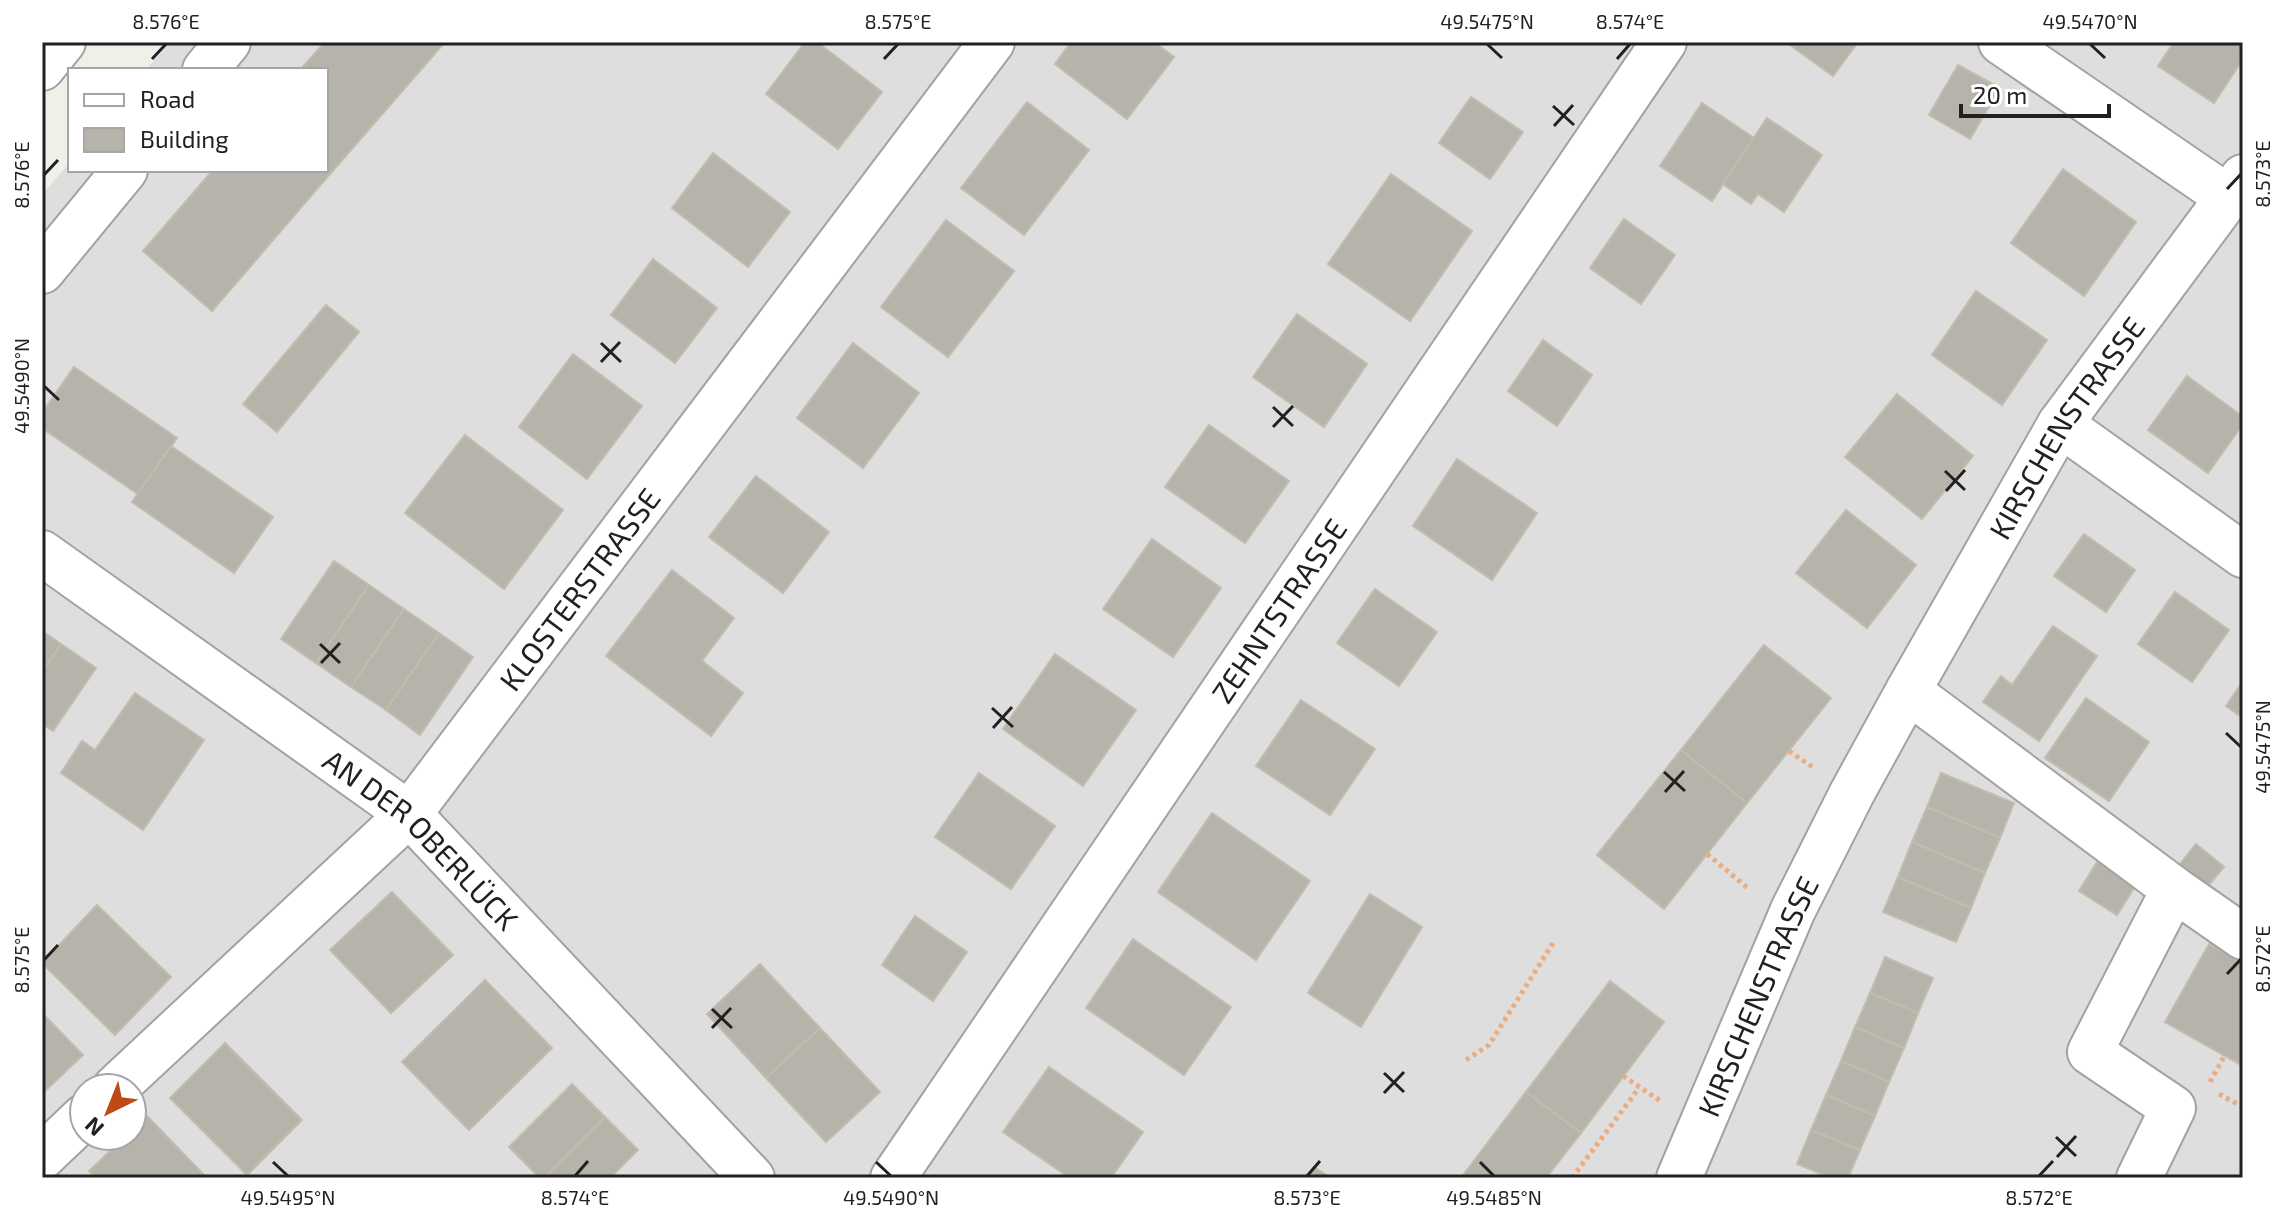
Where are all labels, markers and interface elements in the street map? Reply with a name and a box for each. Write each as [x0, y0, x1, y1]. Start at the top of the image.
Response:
text: 8.576°E [132, 9, 200, 33]
text: 8.575°E [865, 9, 931, 33]
text: 49.5475°N [1440, 9, 1534, 33]
text: 8.574°E [1596, 9, 1664, 33]
text: 49.5470°N [2043, 9, 2138, 33]
legend [68, 68, 328, 172]
scale bar [1961, 68, 2109, 118]
text: 20 m [1973, 80, 2027, 109]
text: Road [140, 84, 195, 113]
text: Building [140, 124, 229, 153]
text: 8.573°E [2250, 140, 2274, 208]
text: 8.576°E [9, 141, 33, 209]
street label: KIRSCHENSTRASSE [1981, 309, 2151, 545]
text: 49.5490°N [9, 338, 33, 434]
street label: KLOSTERSTRASSE [491, 481, 667, 697]
street label: ZEHNTSTRASSE [1203, 512, 1353, 709]
text: 49.5475°N [2250, 700, 2274, 794]
street label: AN DER OBERLÜCK [317, 741, 526, 937]
street label: KIRSCHENSTRASSE [1689, 870, 1825, 1122]
text: 8.572°E [2250, 925, 2274, 993]
text: 8.575°E [9, 927, 33, 993]
north arrow [68, 1072, 148, 1152]
text: N [79, 1112, 108, 1142]
text: 49.5495°N [241, 1185, 335, 1209]
text: 8.574°E [541, 1185, 609, 1209]
text: 49.5490°N [843, 1185, 939, 1209]
text: 8.573°E [1273, 1185, 1341, 1209]
text: 49.5485°N [1446, 1185, 1542, 1209]
text: 8.572°E [2005, 1185, 2073, 1209]

